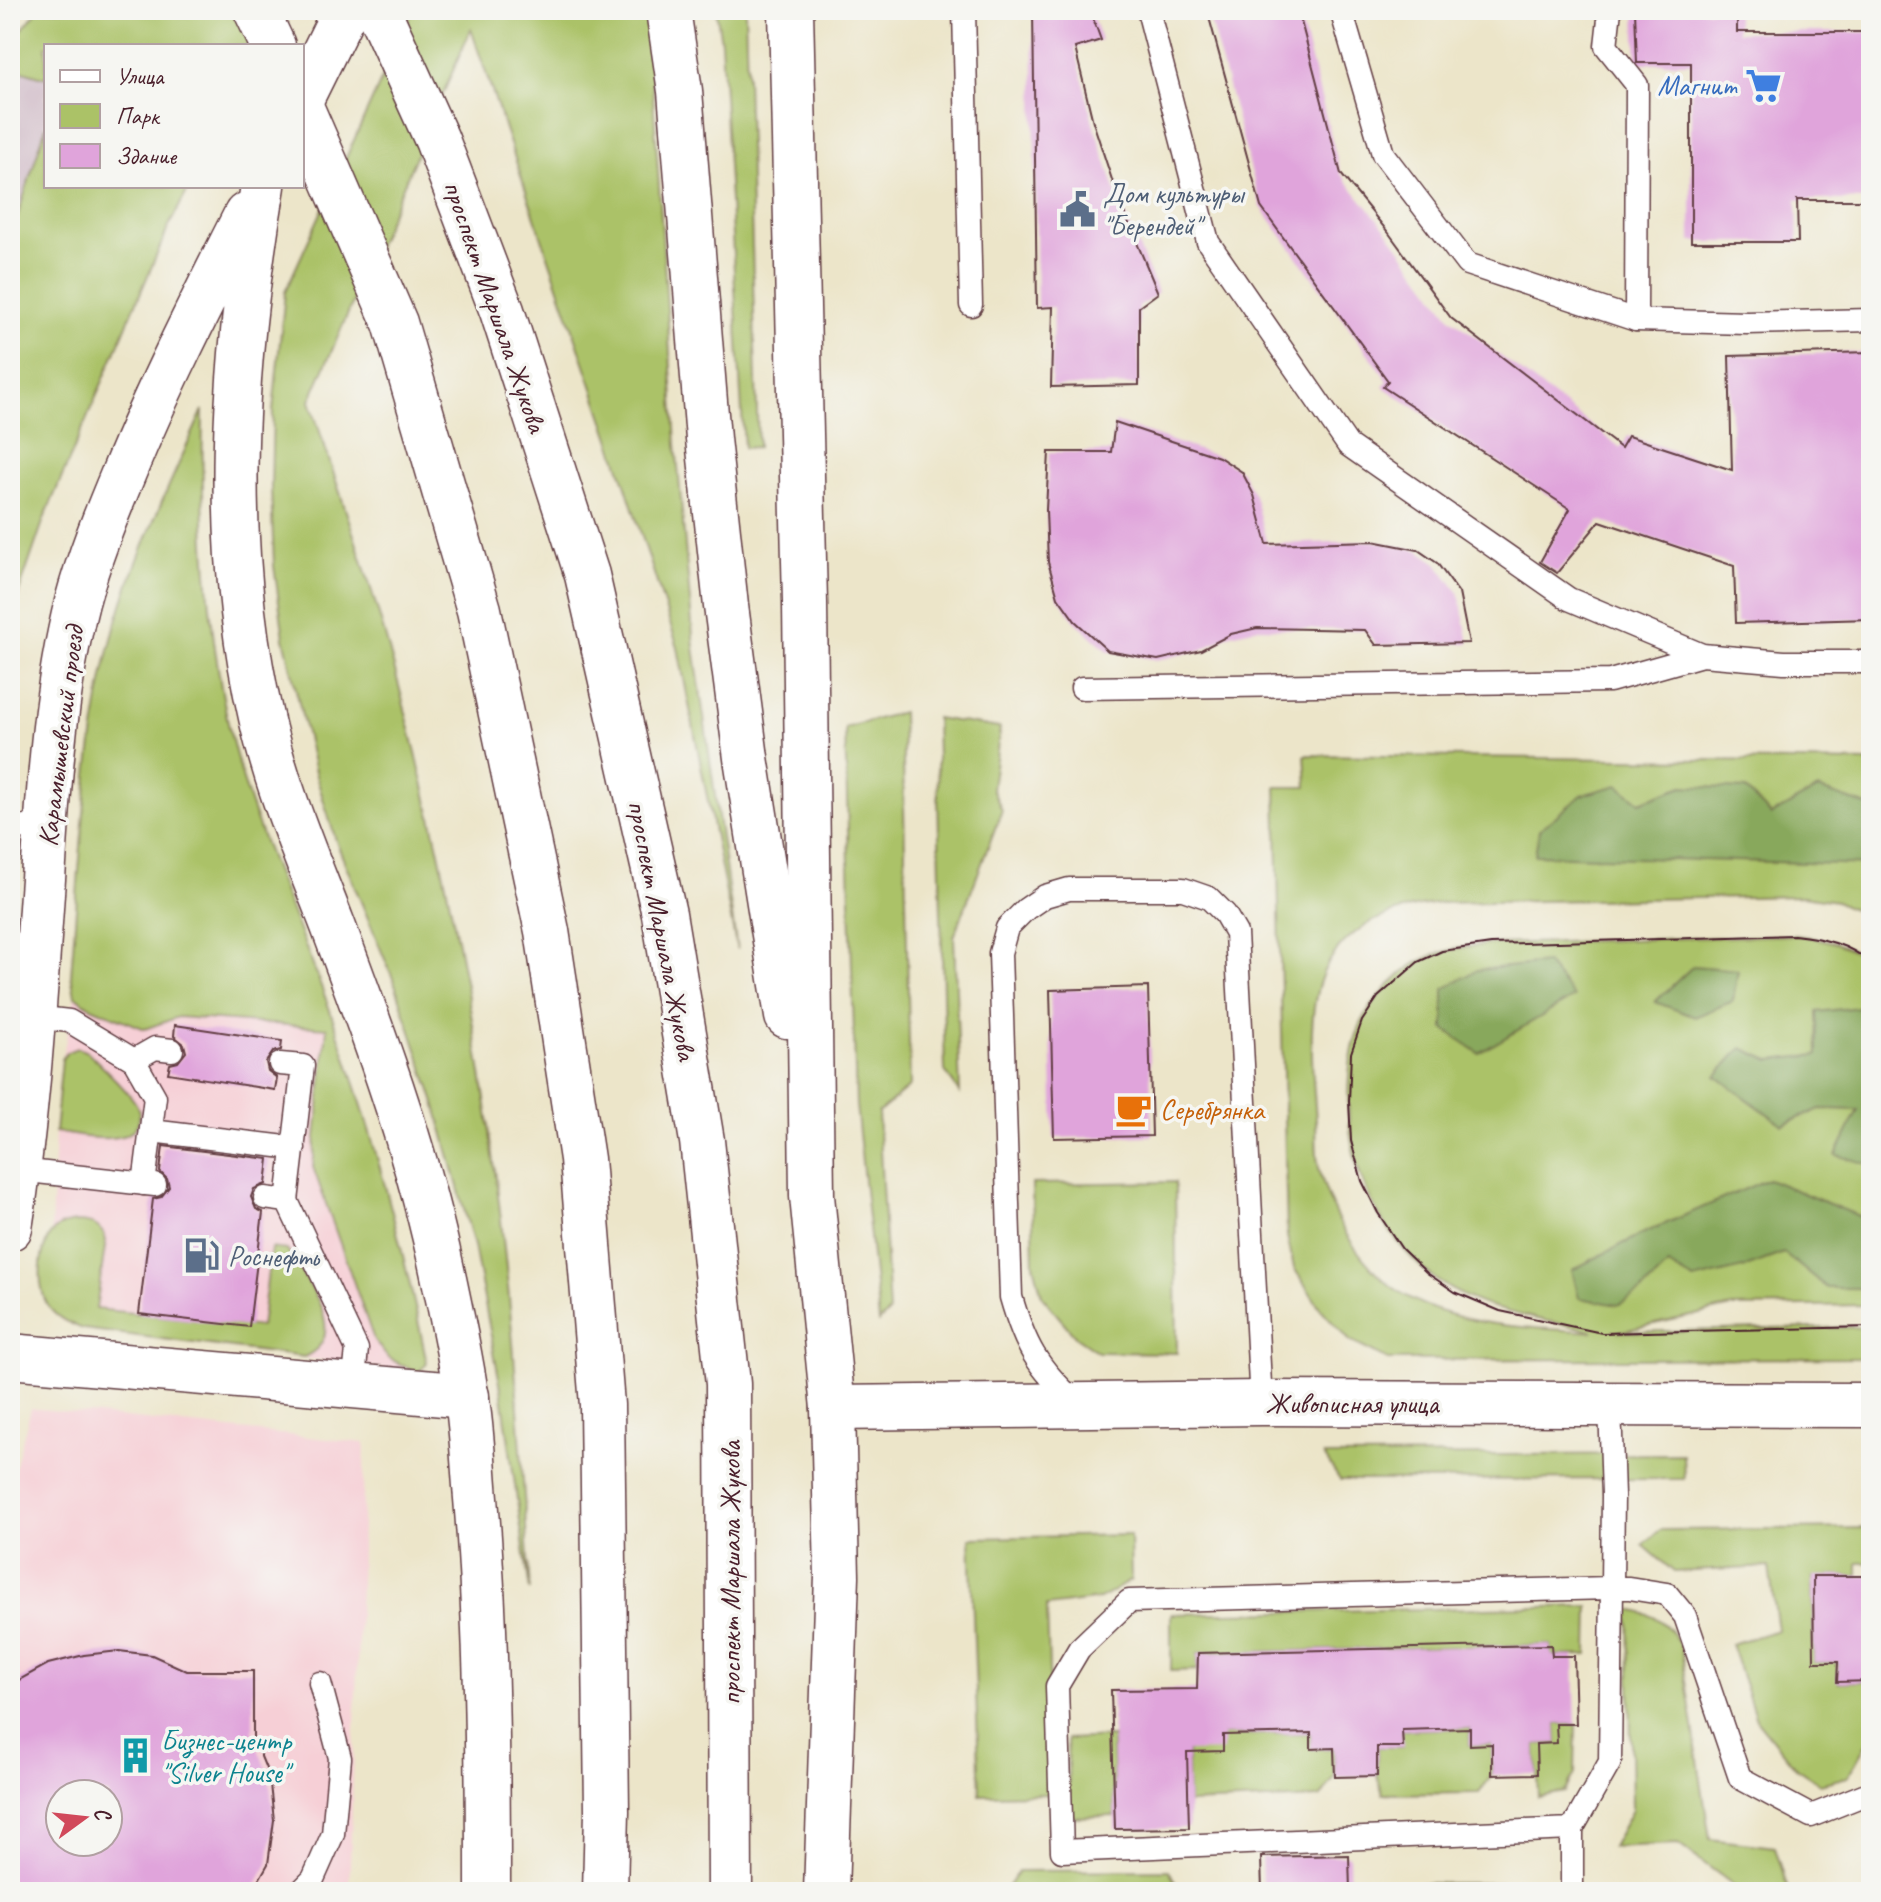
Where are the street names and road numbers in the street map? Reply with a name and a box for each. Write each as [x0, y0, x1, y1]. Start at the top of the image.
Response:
street label: проспект Маршала Жукова [436, 176, 556, 438]
street label: Карамышевский проезд [30, 621, 92, 848]
street label: проспект Маршала Жукова [620, 797, 705, 1065]
street label: Живописная улица [1266, 1386, 1440, 1421]
street label: проспект Маршала Жукова [713, 1439, 748, 1705]

